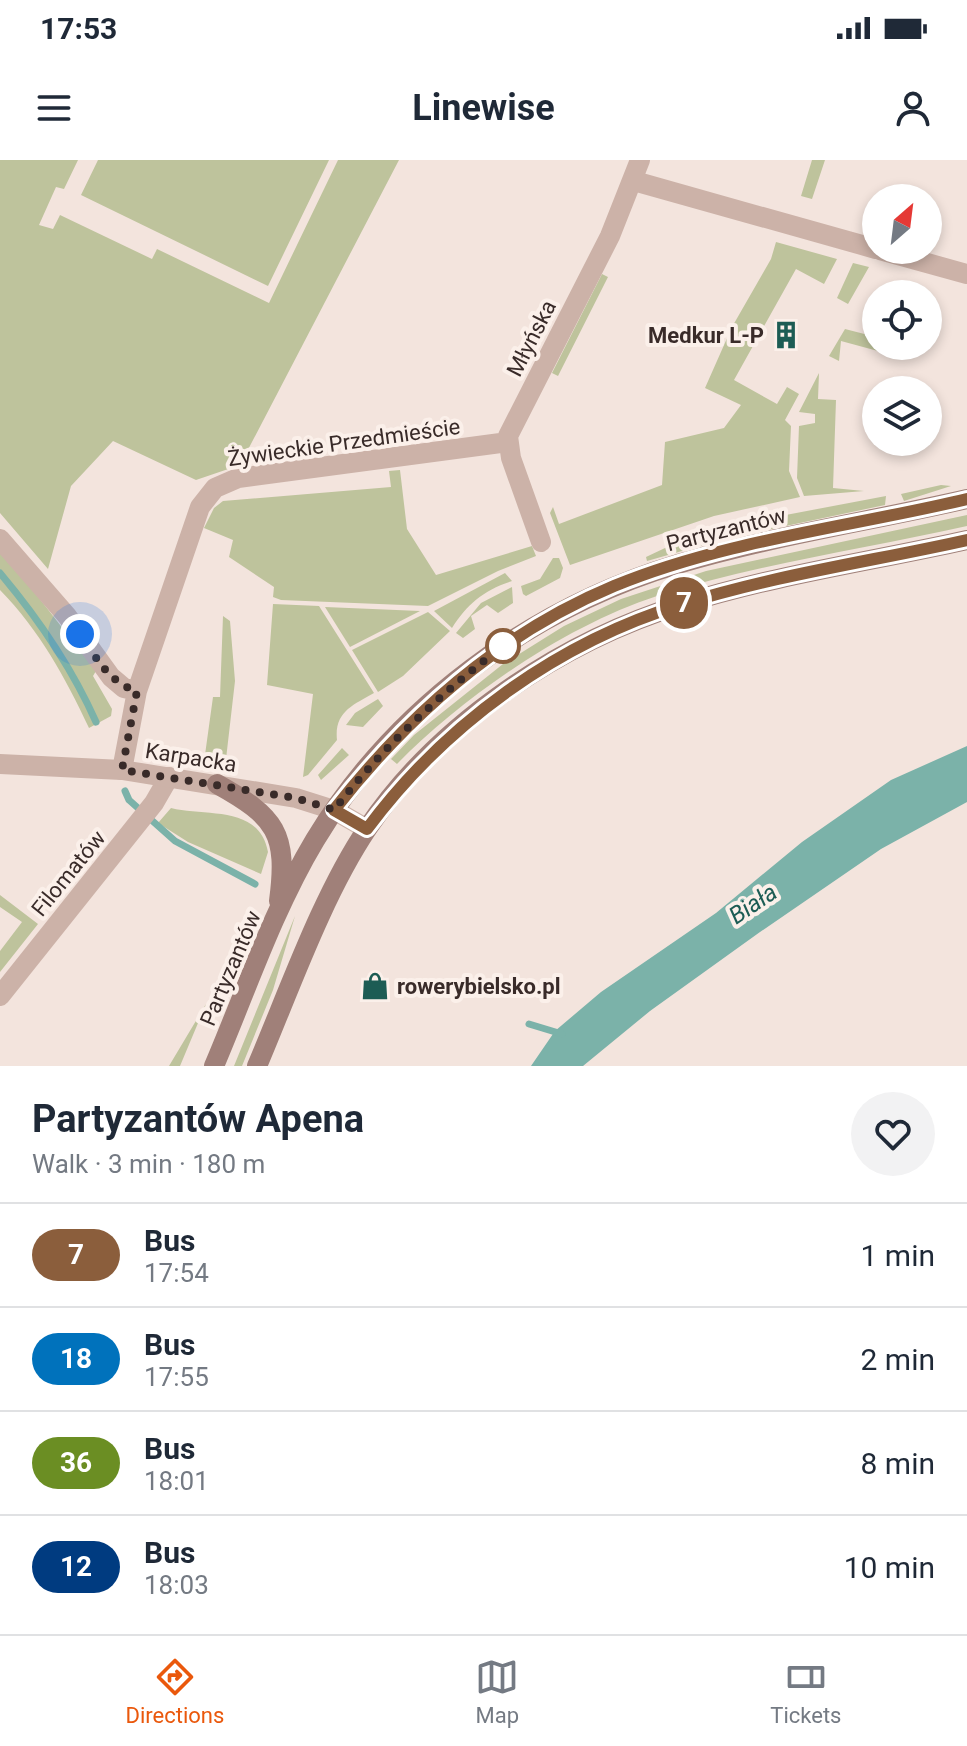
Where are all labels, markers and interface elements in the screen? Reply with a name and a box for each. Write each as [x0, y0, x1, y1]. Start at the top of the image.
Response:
text: 17:53 [40, 11, 117, 46]
icon: menu [32, 86, 76, 130]
icon: person [891, 86, 935, 130]
text: Linewise [412, 87, 555, 129]
north arrow [862, 184, 942, 264]
map controls [862, 184, 942, 456]
button: locate [862, 280, 942, 360]
street label: Młyńska [502, 296, 561, 381]
building icon: Medkur L-P [771, 320, 801, 350]
place label: Medkur L-P [648, 323, 764, 348]
button: layers [862, 376, 942, 456]
street label: Żywieckie Przedmieście [226, 414, 462, 471]
street label: Partyzantów [664, 502, 789, 556]
line badge: 7 [658, 577, 710, 629]
text: 7 [676, 586, 692, 619]
your location [60, 614, 100, 654]
unlabelled marker [486, 629, 520, 663]
street label: Karpacka [143, 738, 238, 777]
street label: Filomatów [26, 825, 111, 921]
water label: Biała [724, 878, 782, 930]
street label: Partyzantów [195, 907, 266, 1029]
shop icon: rowerybielsko.pl [360, 971, 390, 1001]
place label: rowerybielsko.pl [397, 974, 560, 999]
button: heart [851, 1092, 935, 1176]
text: Partyzantów Apena [32, 1097, 364, 1141]
text: Walk · 3 min · 180 m [32, 1149, 265, 1179]
text: Bus [144, 1223, 195, 1258]
text: 7 [68, 1238, 84, 1271]
text: 1 min [861, 1238, 935, 1273]
text: 17:54 [144, 1258, 209, 1288]
text: Bus [144, 1327, 195, 1362]
text: 18 [60, 1342, 92, 1375]
text: 2 min [861, 1342, 935, 1377]
text: 17:55 [144, 1362, 209, 1392]
text: Bus [144, 1431, 195, 1466]
text: 36 [60, 1446, 92, 1479]
text: 8 min [861, 1446, 935, 1481]
text: 18:01 [144, 1466, 209, 1496]
text: Bus [144, 1535, 195, 1570]
text: 12 [60, 1550, 92, 1583]
text: 10 min [844, 1550, 935, 1585]
text: 18:03 [144, 1570, 209, 1600]
tab: Directions [126, 1655, 224, 1728]
tab: Map [475, 1655, 519, 1728]
tab: Tickets [770, 1655, 841, 1728]

